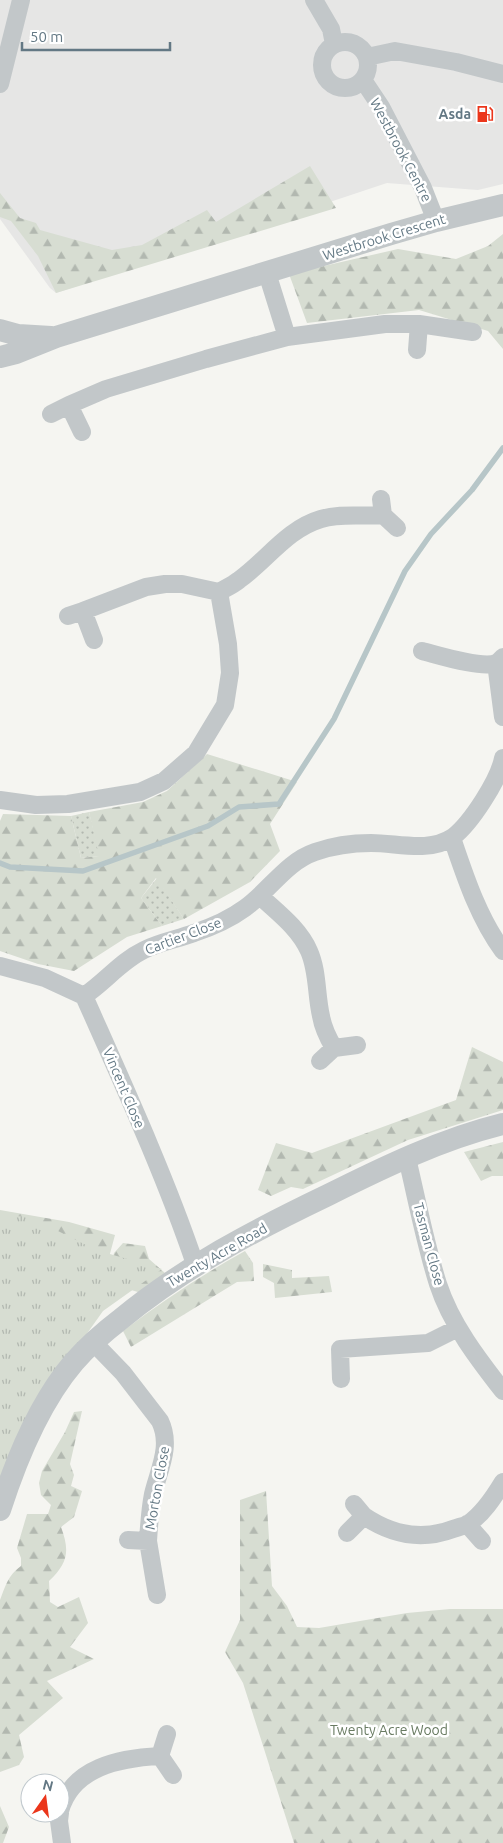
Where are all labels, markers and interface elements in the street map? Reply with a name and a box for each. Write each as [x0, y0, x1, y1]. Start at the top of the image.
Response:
scale bar [22, 20, 170, 52]
text: 50 m [30, 28, 63, 45]
street label: Westbrook Centre [367, 95, 435, 205]
fuel station icon: Asda [475, 104, 495, 124]
place label: Asda [438, 106, 471, 122]
street label: Westbrook Crescent [321, 211, 448, 263]
street label: Cartier Close [143, 914, 223, 958]
street label: Vincent Close [100, 1045, 148, 1131]
street label: Tasman Close [410, 1201, 448, 1287]
street label: Twenty Acre Road [164, 1220, 270, 1290]
street label: Morton Close [142, 1445, 172, 1531]
park label: Twenty Acre Wood [330, 1722, 448, 1738]
north arrow [20, 1773, 70, 1823]
text: N [41, 1776, 55, 1794]

